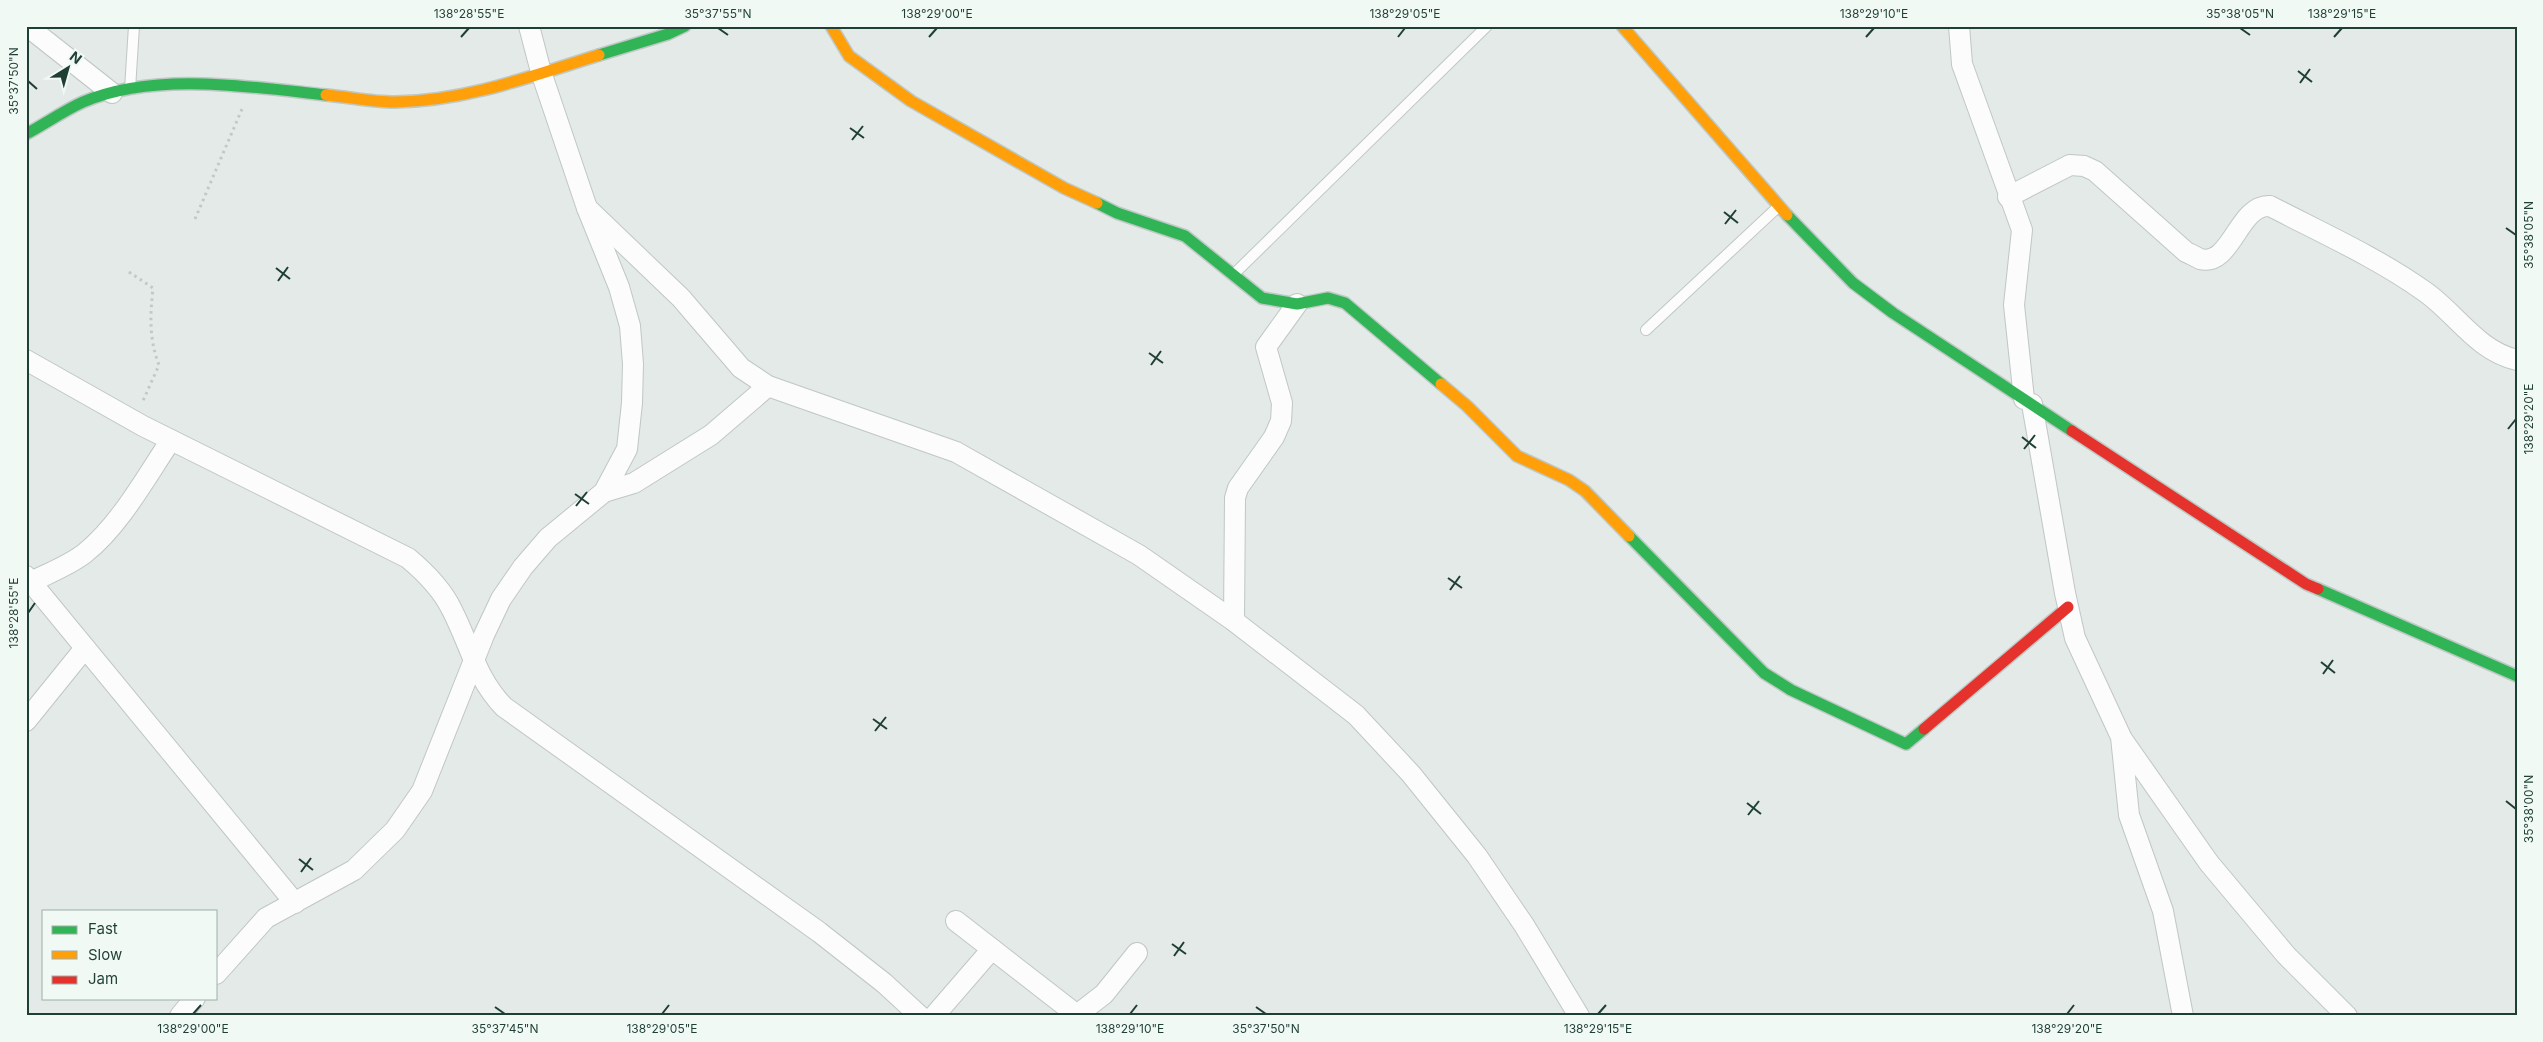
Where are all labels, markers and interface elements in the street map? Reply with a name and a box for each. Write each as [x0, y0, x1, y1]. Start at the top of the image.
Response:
text: 138°28'55"E [434, 6, 504, 21]
text: 35°37'55"N [684, 6, 752, 21]
text: 138°29'00"E [901, 6, 973, 21]
text: 138°29'05"E [1369, 6, 1441, 21]
text: 138°29'10"E [1840, 6, 1908, 21]
text: 35°38'05"N [2206, 6, 2274, 21]
text: 138°29'15"E [2308, 6, 2376, 21]
north arrow [42, 42, 92, 92]
text: 35°37'50"N [6, 47, 21, 115]
text: N [67, 47, 86, 67]
text: 35°38'05"N [2521, 201, 2536, 269]
text: 138°29'20"E [2521, 383, 2536, 455]
text: 138°28'55"E [6, 578, 21, 648]
text: 35°38'00"N [2521, 775, 2536, 843]
legend [42, 910, 218, 1000]
text: Fast [88, 919, 118, 938]
text: Slow [88, 945, 122, 964]
text: Jam [88, 969, 118, 988]
text: 138°29'00"E [157, 1021, 229, 1036]
text: 35°37'45"N [472, 1021, 538, 1036]
text: 138°29'05"E [626, 1021, 698, 1036]
text: 138°29'10"E [1096, 1021, 1164, 1036]
text: 35°37'50"N [1232, 1021, 1300, 1036]
text: 138°29'15"E [1564, 1021, 1632, 1036]
text: 138°29'20"E [2031, 1021, 2103, 1036]

